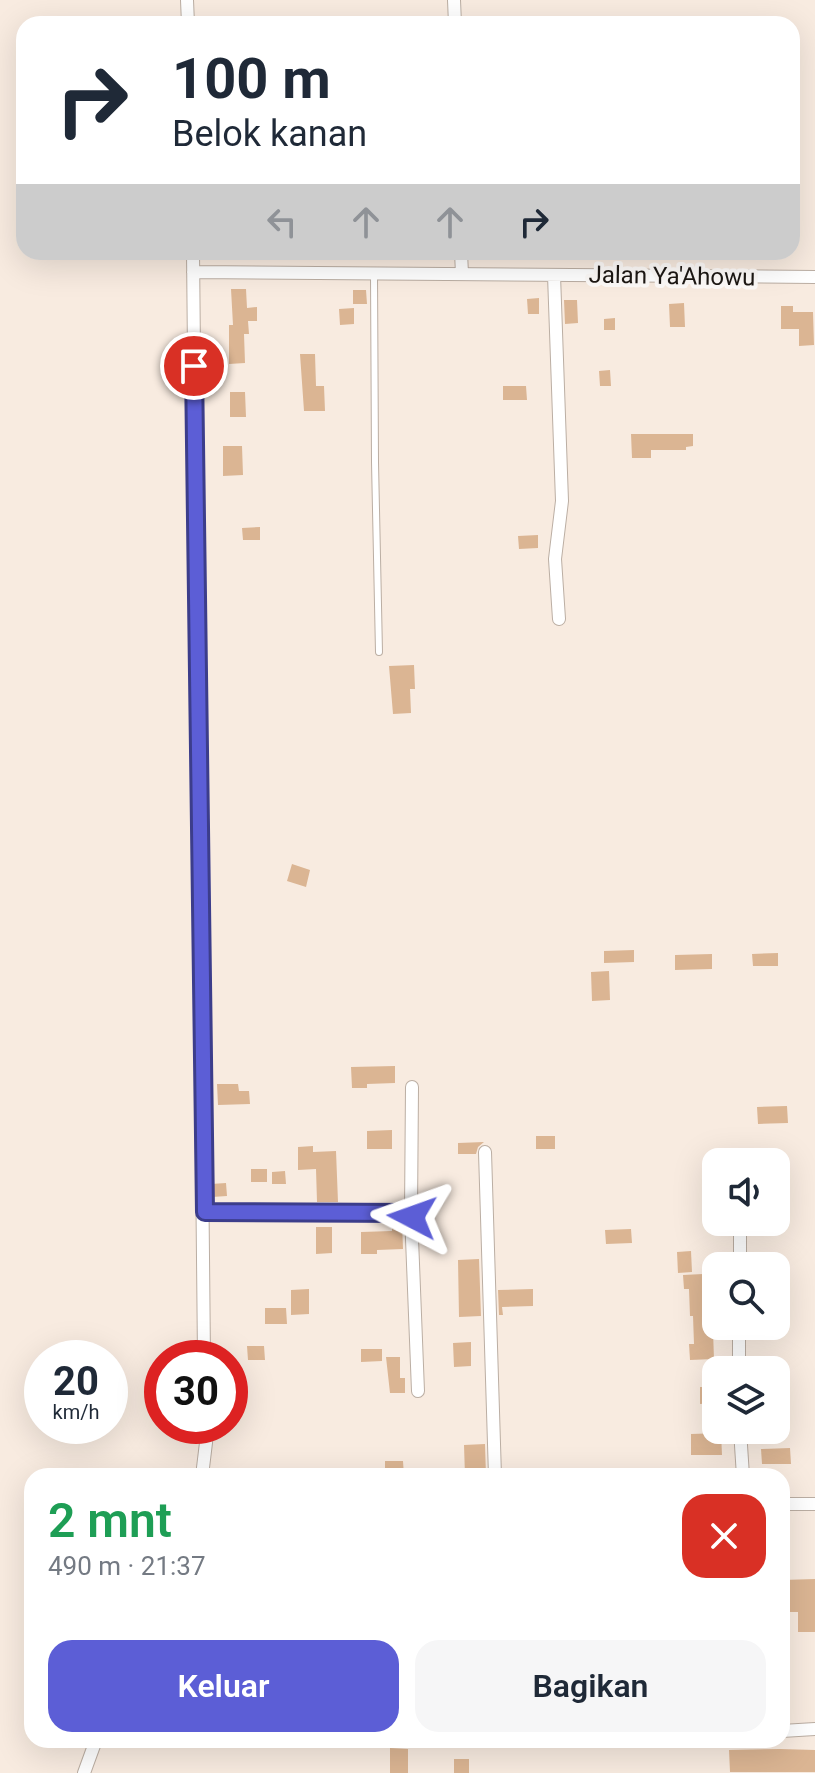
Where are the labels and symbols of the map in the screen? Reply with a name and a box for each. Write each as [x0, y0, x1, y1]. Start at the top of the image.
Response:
street label: Jalan Ya'Ahowu [588, 261, 756, 291]
pin [160, 332, 228, 400]
position arrow [370, 1175, 454, 1259]
speed limit sign: 30 [144, 1340, 248, 1444]

